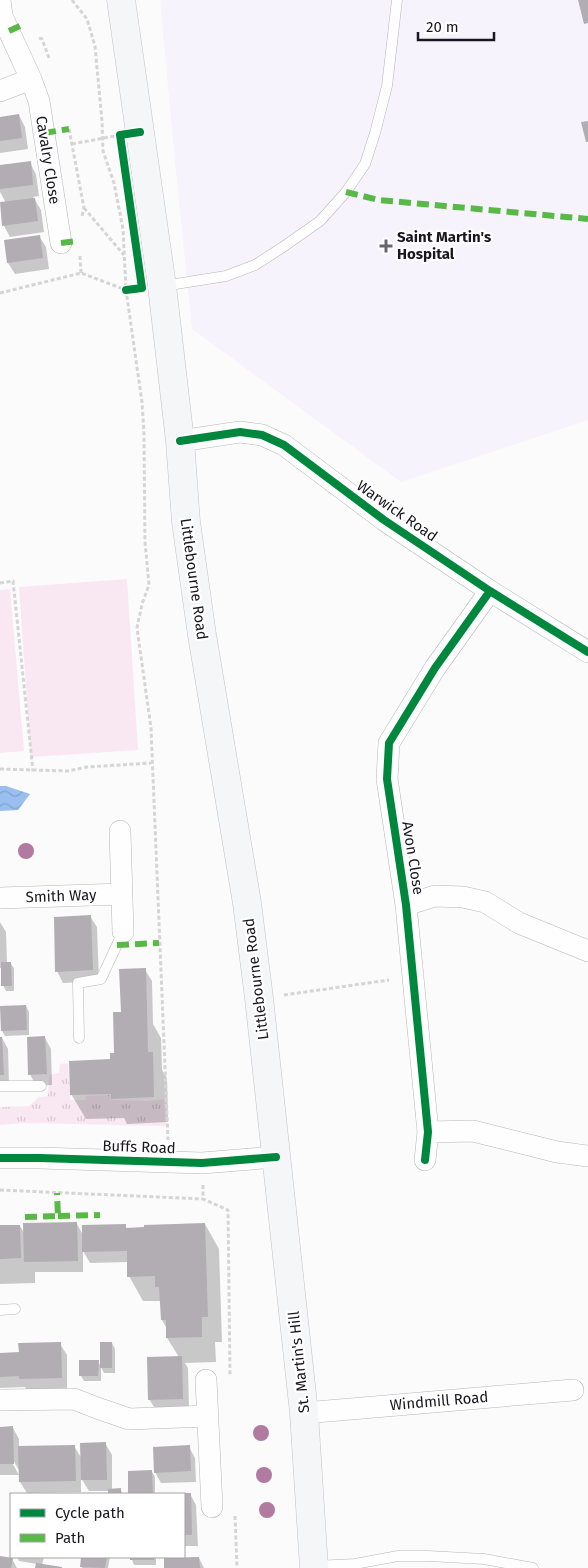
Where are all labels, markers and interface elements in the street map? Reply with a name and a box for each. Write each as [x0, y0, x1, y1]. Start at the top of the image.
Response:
scale bar [418, 10, 494, 42]
text: 20 m [426, 18, 459, 36]
street label: Cavalry Close [32, 114, 64, 206]
place label: Saint Martin's Hospital [397, 228, 491, 263]
marker: Saint Martin's Hospital [379, 239, 393, 253]
street label: Warwick Road [353, 477, 441, 545]
street label: Littlebourne Road [177, 517, 211, 641]
street label: Avon Close [398, 820, 428, 896]
street label: Smith Way [25, 886, 97, 906]
street label: Littlebourne Road [240, 917, 272, 1041]
street label: Buffs Road [102, 1137, 176, 1157]
street label: St. Martin's Hill [285, 1310, 313, 1414]
street label: Windmill Road [389, 1388, 489, 1414]
legend [10, 1493, 185, 1558]
text: Cycle path [55, 1504, 125, 1522]
text: Path [55, 1529, 85, 1547]

